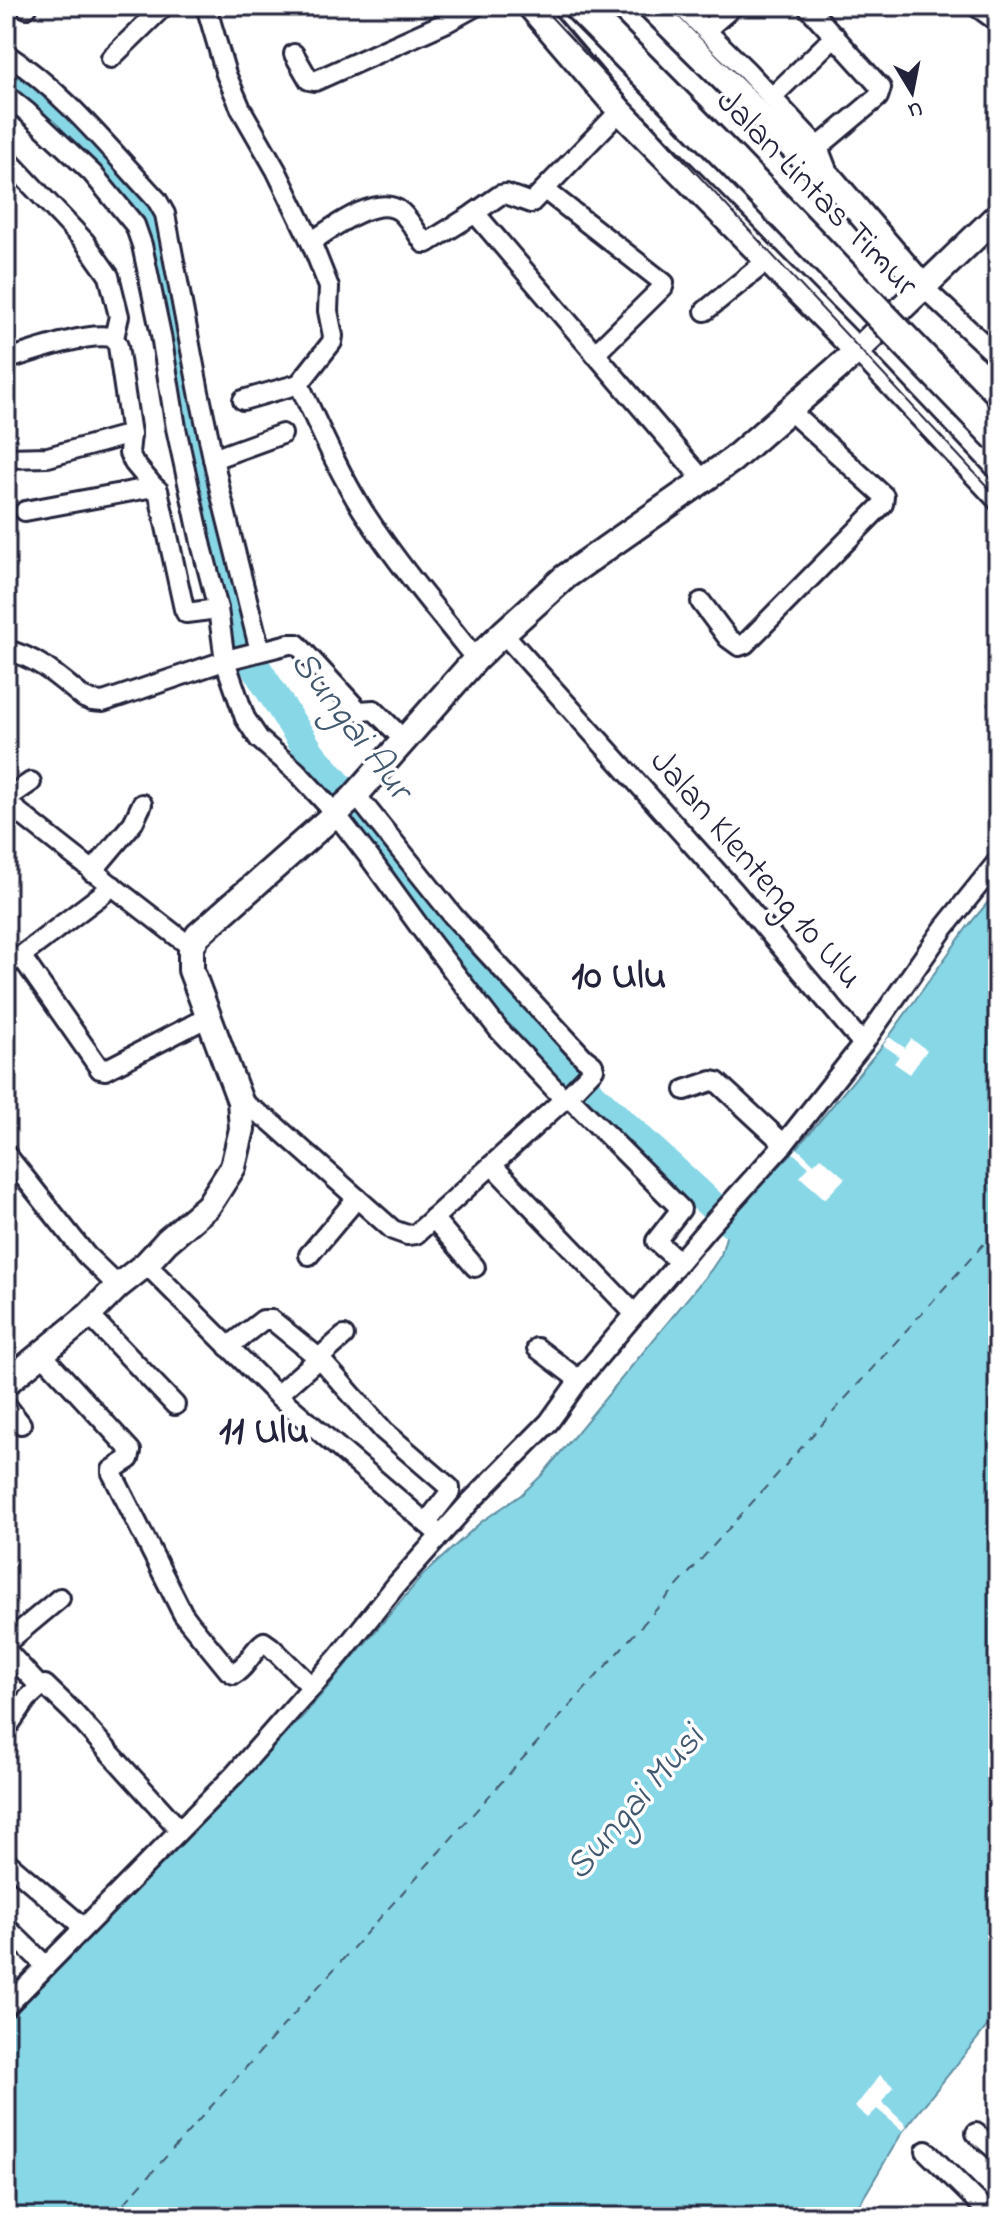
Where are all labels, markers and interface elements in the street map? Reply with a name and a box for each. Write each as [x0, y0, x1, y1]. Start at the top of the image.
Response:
north arrow [872, 52, 952, 132]
street label: Jalan Lintas Timur [702, 78, 930, 311]
text: U [905, 92, 925, 126]
water label: Sungai Aur [275, 639, 428, 816]
street label: Jalan Klenteng 10 Ulu [636, 738, 874, 1002]
district label: 10 Ulu [572, 948, 666, 1007]
district label: 11 Ulu [219, 1403, 309, 1462]
water label: Sungai Musi [553, 1712, 721, 1894]

